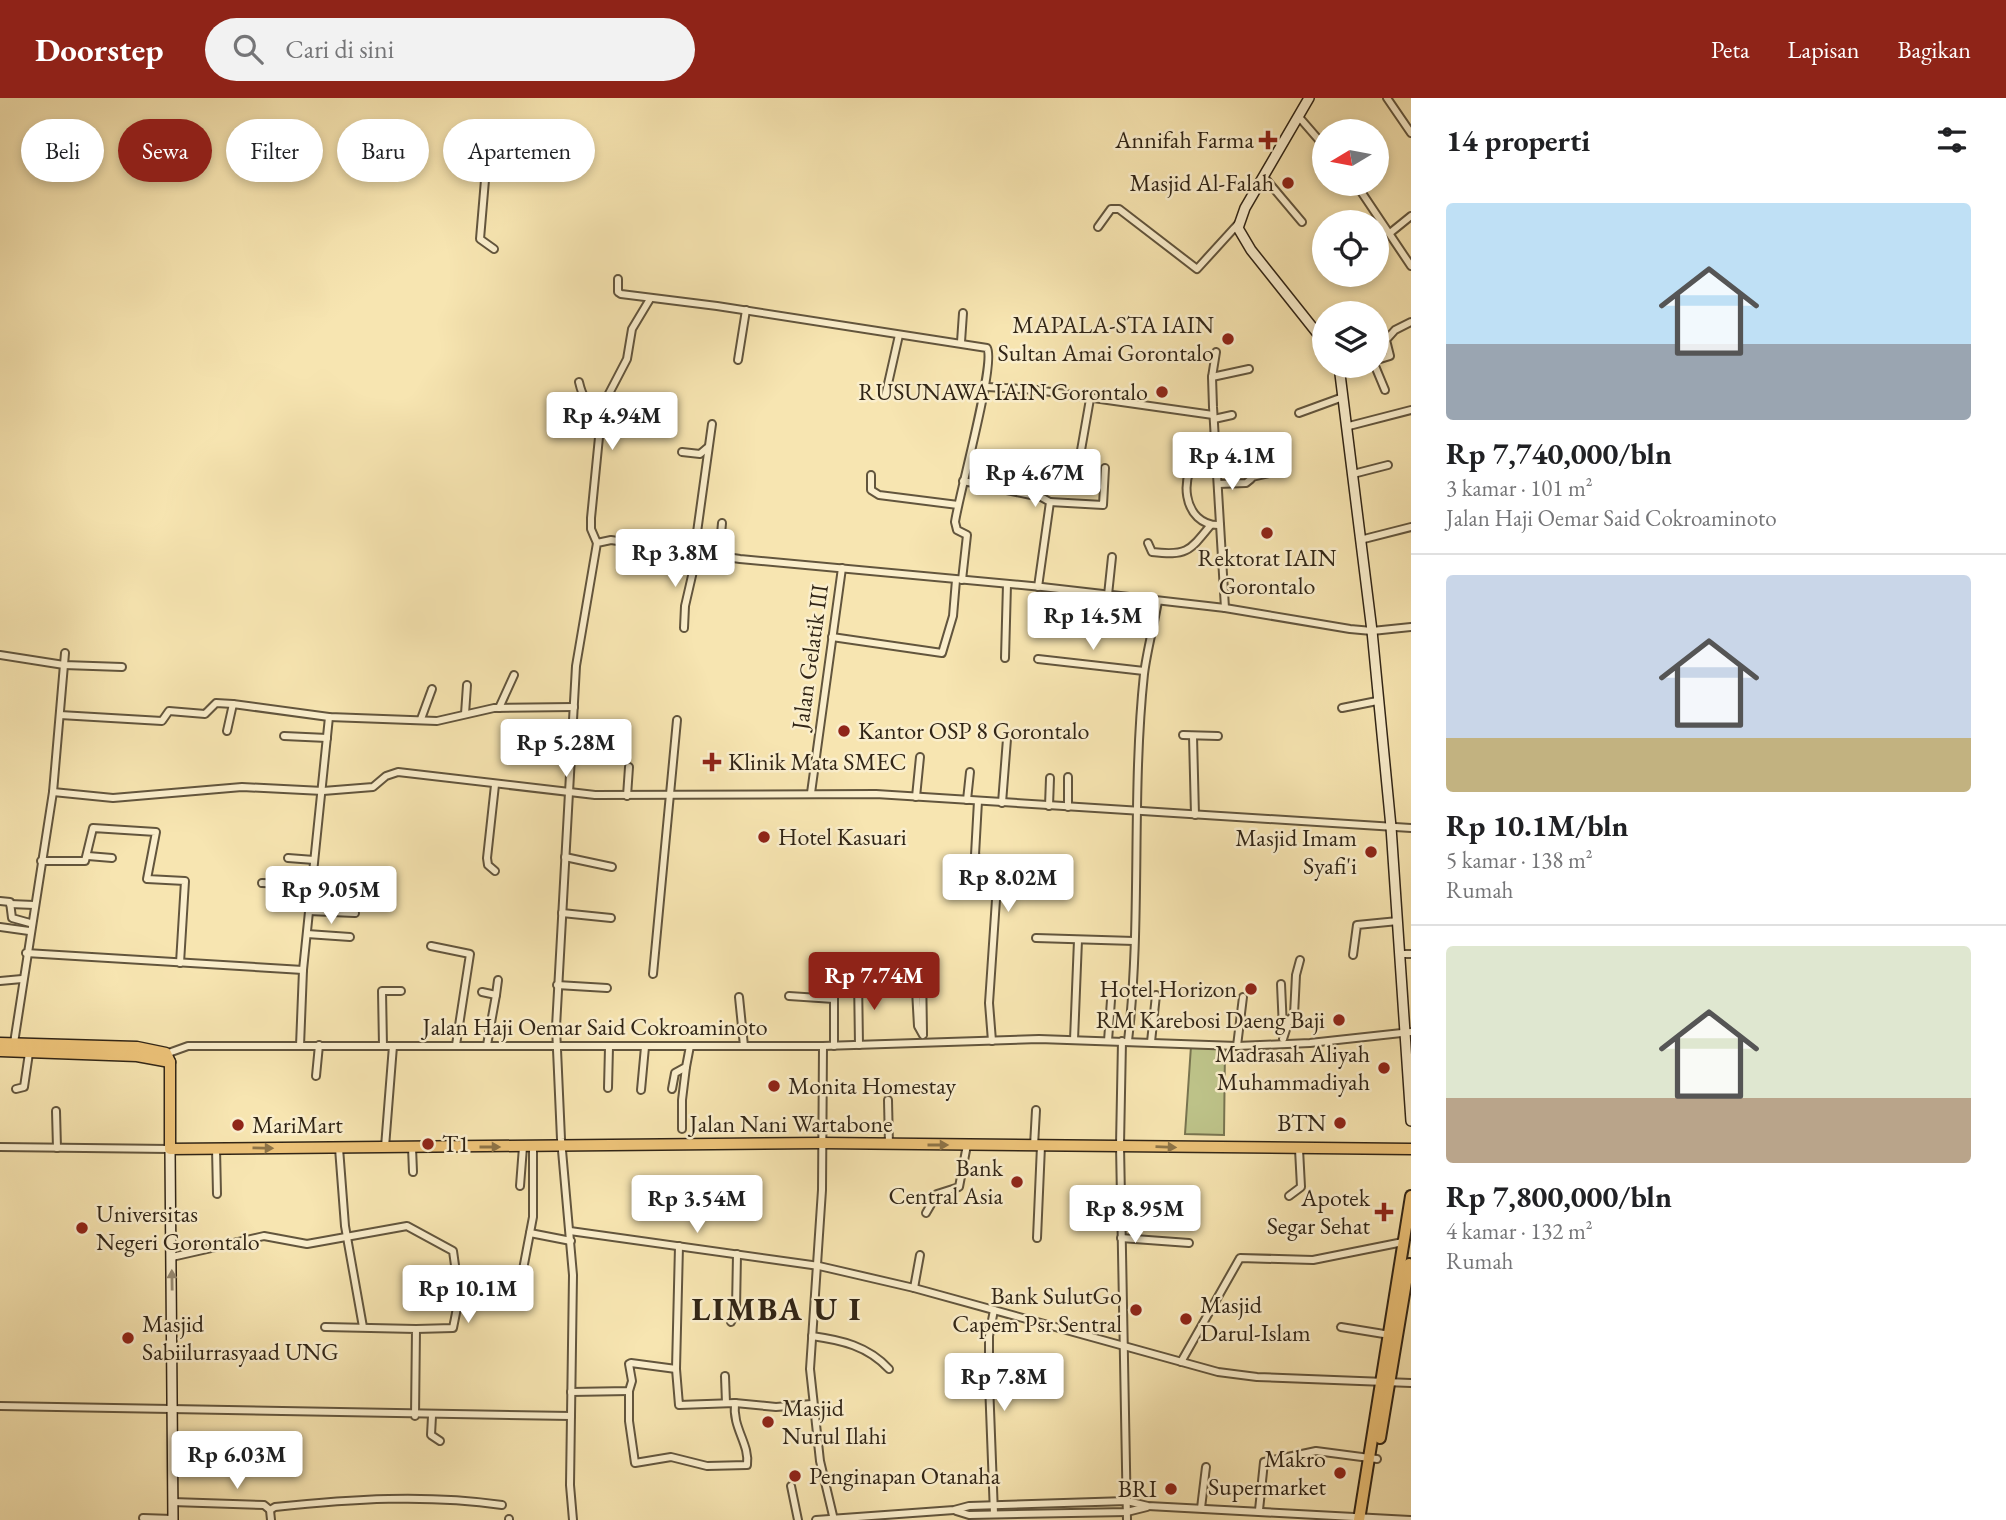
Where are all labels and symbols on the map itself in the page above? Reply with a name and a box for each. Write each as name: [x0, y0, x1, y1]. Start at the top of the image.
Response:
north arrow: [1312, 119, 1390, 196]
place label: Annifah Farma: [1114, 124, 1254, 155]
marker: Annifah Farma: [1260, 132, 1276, 148]
place label: Masjid Al-Falah: [1129, 167, 1274, 198]
marker: Masjid Al-Falah: [1280, 175, 1296, 191]
place label: MAPALA-STA IAIN Sultan Amai Gorontalo: [998, 309, 1214, 368]
marker: MAPALA-STA IAIN Sultan Amai Gorontalo: [1220, 331, 1236, 347]
place label: RUSUNAWA IAIN Gorontalo: [858, 376, 1148, 407]
marker: RUSUNAWA IAIN Gorontalo: [1154, 384, 1170, 400]
pin: Rp 4.94M: [540, 392, 684, 452]
pin: Rp 4.1M: [1167, 432, 1297, 492]
pin: Rp 4.67M: [963, 450, 1107, 509]
marker: Rektorat IAIN Gorontalo: [1259, 525, 1275, 541]
pin: Rp 3.8M: [610, 530, 740, 589]
place label: Rektorat IAIN Gorontalo: [1197, 542, 1337, 601]
street label: Jalan Gelatik III: [784, 582, 835, 734]
pin: Rp 14.5M: [1021, 592, 1165, 652]
place label: Kantor OSP 8 Gorontalo: [858, 715, 1089, 746]
pin: Rp 5.28M: [494, 720, 638, 779]
marker: Kantor OSP 8 Gorontalo: [836, 723, 852, 739]
place label: Klinik Mata SMEC: [728, 746, 907, 777]
marker: Klinik Mata SMEC: [702, 752, 722, 772]
place label: Hotel Kasuari: [778, 821, 907, 852]
place label: Masjid Imam Syafi'i: [1235, 822, 1357, 881]
marker: Hotel Kasuari: [756, 829, 772, 845]
marker: Masjid Imam Syafi'i: [1363, 844, 1379, 860]
pin: Rp 8.02M: [936, 854, 1080, 914]
pin: Rp 9.05M: [259, 866, 403, 926]
pin: Rp 7.74M: [802, 953, 946, 1012]
place label: Hotel Horizon: [1099, 973, 1237, 1004]
marker: Hotel Horizon: [1243, 981, 1259, 997]
place label: RM Karebosi Daeng Baji: [1096, 1004, 1325, 1035]
street label: Jalan Haji Oemar Said Cokroaminoto: [420, 1011, 768, 1042]
marker: RM Karebosi Daeng Baji: [1331, 1012, 1347, 1028]
place label: Madrasah Aliyah Muhammadiyah: [1215, 1038, 1370, 1097]
marker: Madrasah Aliyah Muhammadiyah: [1376, 1060, 1392, 1076]
place label: Monita Homestay: [788, 1070, 956, 1101]
marker: Monita Homestay: [766, 1078, 782, 1094]
place label: BTN: [1277, 1107, 1326, 1138]
street label: Jalan Nani Wartabone: [687, 1108, 893, 1139]
place label: MariMart: [252, 1109, 343, 1140]
marker: BTN: [1332, 1115, 1348, 1131]
marker: MariMart: [230, 1117, 246, 1133]
place label: T1: [442, 1128, 470, 1159]
marker: T1: [420, 1136, 436, 1152]
one-way arrow: [927, 1139, 949, 1151]
one-way arrow: [480, 1141, 502, 1153]
one-way arrow: [1155, 1141, 1177, 1152]
one-way arrow: [252, 1142, 274, 1154]
place label: Bank Central Asia: [888, 1152, 1004, 1211]
marker: Bank Central Asia: [1009, 1174, 1025, 1190]
pin: Rp 3.54M: [625, 1176, 769, 1235]
place label: Apotek Segar Sehat: [1267, 1182, 1371, 1241]
pin: Rp 8.95M: [1063, 1186, 1207, 1245]
place label: Universitas Negeri Gorontalo: [96, 1198, 260, 1257]
marker: Apotek Segar Sehat: [1376, 1204, 1392, 1220]
marker: Universitas Negeri Gorontalo: [74, 1220, 90, 1236]
pin: Rp 10.1M: [396, 1266, 540, 1325]
one-way arrow: [167, 1269, 178, 1291]
place label: Bank SulutGo Capem Psr Sentral: [952, 1280, 1122, 1339]
district label: LIMBA U I: [692, 1288, 862, 1330]
place label: Masjid Darul-Islam: [1200, 1289, 1311, 1348]
marker: Bank SulutGo Capem Psr Sentral: [1128, 1302, 1144, 1318]
place label: Masjid Sabiilurrasyaad UNG: [142, 1308, 339, 1367]
marker: Masjid Darul-Islam: [1178, 1311, 1194, 1327]
marker: Masjid Sabiilurrasyaad UNG: [120, 1330, 136, 1346]
pin: Rp 7.8M: [939, 1354, 1069, 1413]
place label: Masjid Nurul Ilahi: [782, 1392, 887, 1451]
marker: Masjid Nurul Ilahi: [760, 1414, 776, 1430]
pin: Rp 6.03M: [165, 1432, 309, 1491]
place label: Makro Supermarket: [1208, 1443, 1326, 1502]
place label: Penginapan Otanaha: [809, 1460, 1001, 1491]
marker: Makro Supermarket: [1332, 1465, 1348, 1481]
marker: Penginapan Otanaha: [787, 1468, 803, 1484]
place label: BRI: [1118, 1473, 1157, 1504]
marker: BRI: [1163, 1481, 1179, 1497]

